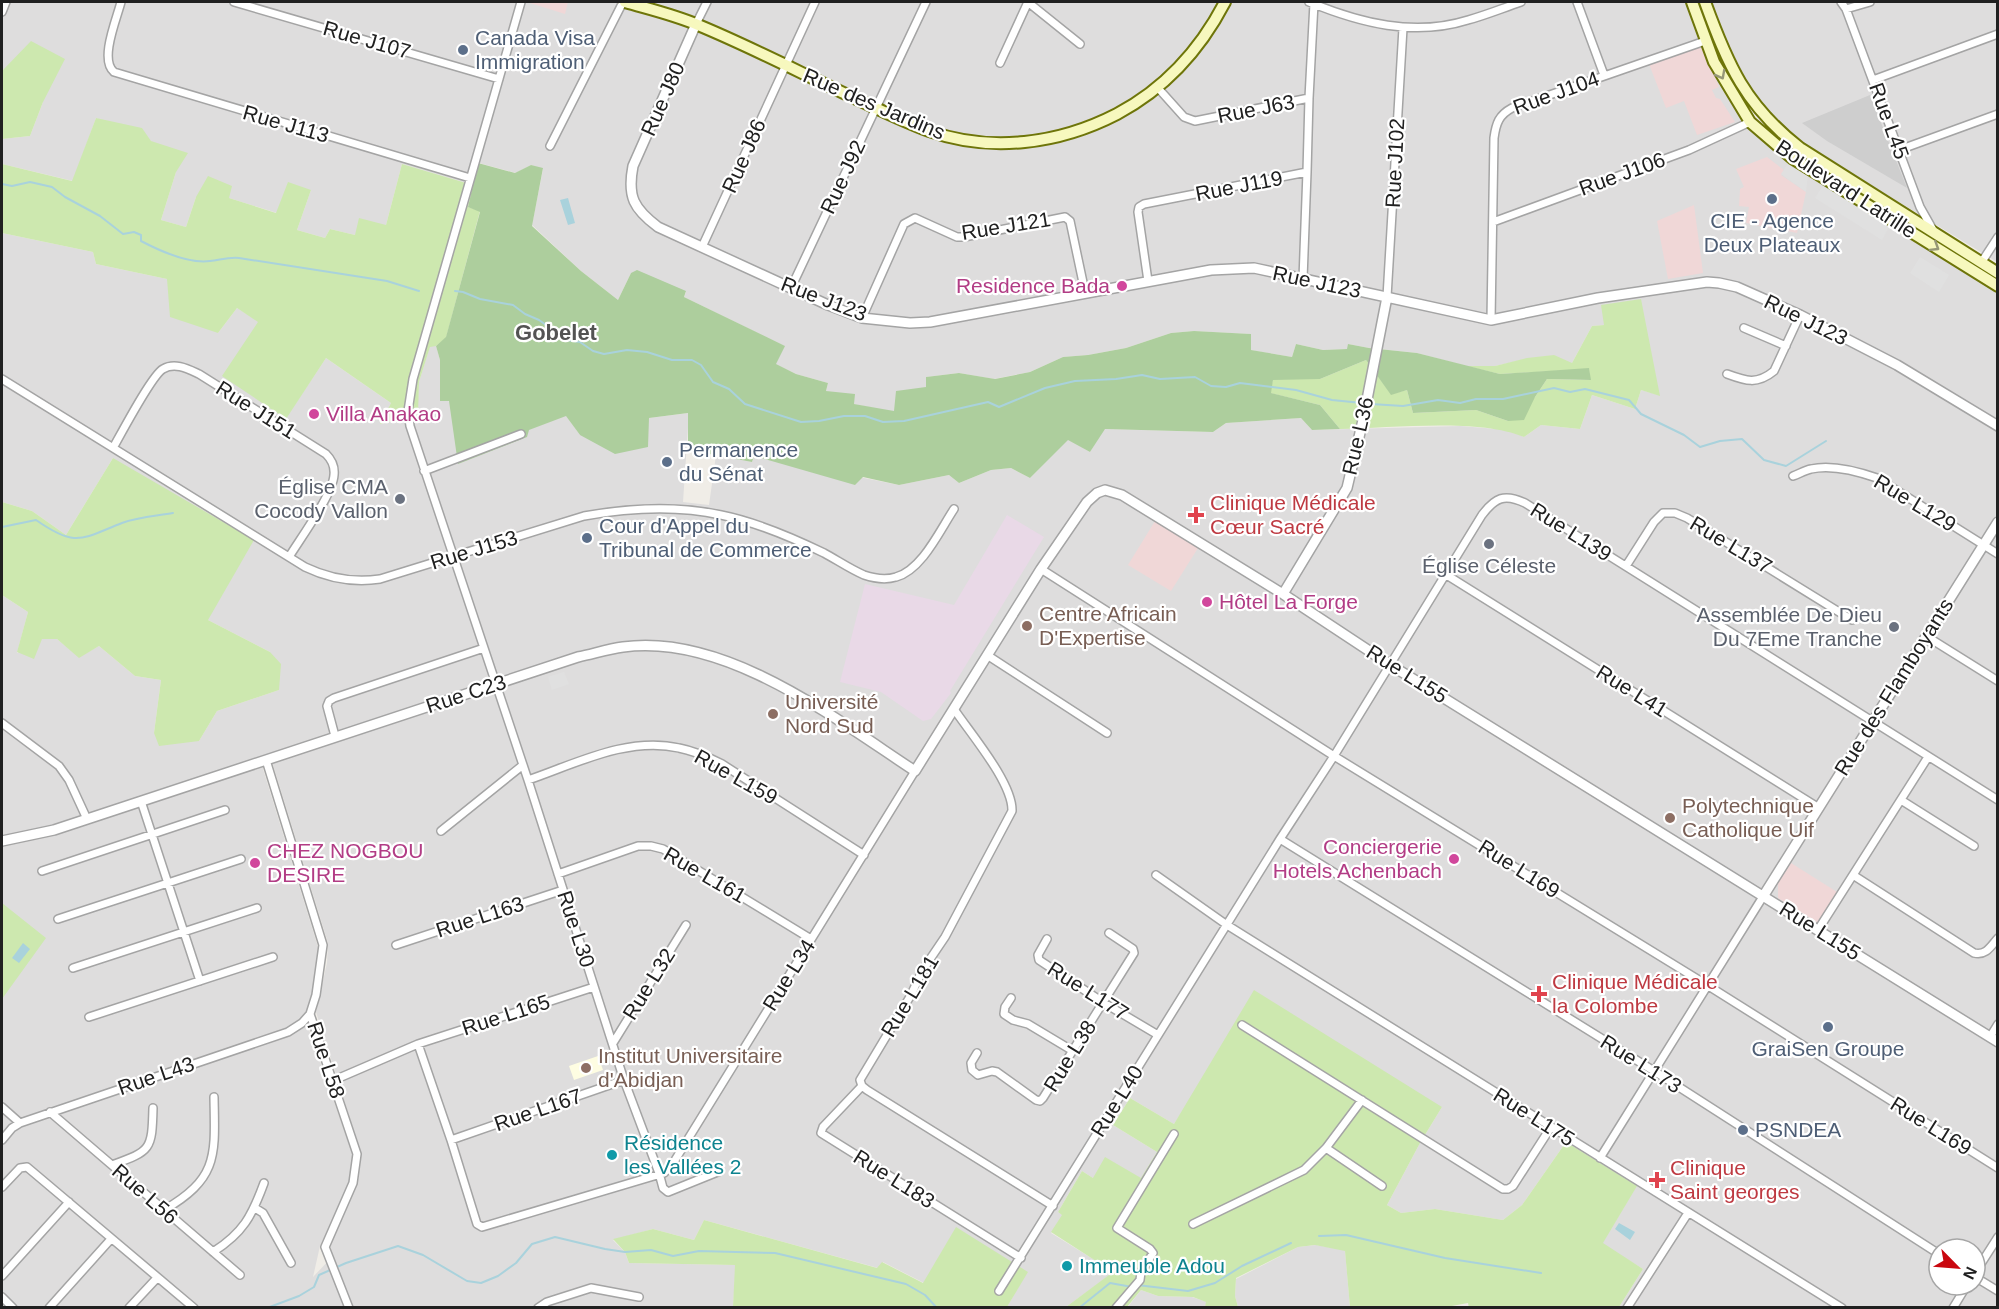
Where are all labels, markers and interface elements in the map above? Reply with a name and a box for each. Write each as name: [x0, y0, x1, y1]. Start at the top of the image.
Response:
street label: Rue J107: [321, 16, 414, 63]
place label: Canada Visa Immigration: [475, 26, 595, 73]
marker: Canada Visa Immigration: [456, 43, 470, 57]
street label: Rue J80: [636, 58, 689, 139]
street label: Rue des Jardins: [800, 63, 949, 144]
street label: Rue J104: [1510, 66, 1602, 119]
one-way arrow: [1714, 69, 1725, 79]
street label: Rue L45: [1865, 80, 1914, 162]
street label: Rue J63: [1215, 90, 1296, 127]
street label: Rue J113: [241, 100, 332, 147]
street label: Rue J86: [717, 115, 770, 196]
street label: Rue J102: [1381, 117, 1408, 208]
street label: Boulevard Latrille: [1772, 135, 1921, 242]
street label: Rue J92: [816, 136, 869, 217]
street label: Rue J106: [1576, 147, 1668, 200]
street label: Rue J119: [1193, 166, 1284, 205]
marker: CIE - Agence Deux Plateaux: [1765, 192, 1779, 206]
street label: Rue J121: [960, 207, 1052, 244]
place label: CIE - Agence Deux Plateaux: [1704, 209, 1841, 256]
one-way arrow: [1929, 240, 1939, 252]
street label: Rue J123: [1271, 261, 1363, 302]
street label: Rue J123: [778, 272, 870, 325]
place label: Residence Bada: [956, 274, 1110, 297]
marker: Residence Bada: [1115, 279, 1129, 293]
street label: Rue J123: [1761, 290, 1852, 350]
district label: Gobelet: [515, 320, 598, 345]
street label: Rue J151: [212, 376, 300, 443]
street label: Rue L36: [1337, 395, 1378, 477]
place label: Villa Anakao: [326, 402, 441, 425]
marker: Villa Anakao: [307, 407, 321, 421]
place label: Permanence du Sénat: [679, 438, 798, 485]
marker: Permanence du Sénat: [660, 455, 674, 469]
street label: Rue L129: [1870, 469, 1960, 536]
place label: Église CMA Cocody Vallon: [254, 475, 388, 522]
place label: Clinique Médicale Cœur Sacré: [1210, 491, 1376, 538]
marker: Église CMA Cocody Vallon: [393, 492, 407, 506]
street label: Rue L139: [1527, 498, 1616, 565]
marker: Clinique Médicale Cœur Sacré: [1187, 506, 1205, 524]
street label: Rue L137: [1686, 511, 1776, 578]
place label: Cour d'Appel du Tribunal de Commerce: [599, 514, 812, 561]
street label: Rue J153: [428, 525, 520, 574]
marker: Cour d'Appel du Tribunal de Commerce: [580, 531, 594, 545]
marker: Église Céleste: [1482, 537, 1496, 551]
place label: Église Céleste: [1422, 554, 1556, 577]
place label: Hôtel La Forge: [1219, 590, 1358, 613]
street label: Rue des Flamboyants: [1830, 594, 1957, 779]
marker: Hôtel La Forge: [1200, 595, 1214, 609]
place label: Centre Africain D'Expertise: [1039, 602, 1177, 649]
place label: Assemblée De Dieu Du 7Eme Tranche: [1696, 603, 1882, 650]
marker: Centre Africain D'Expertise: [1020, 619, 1034, 633]
marker: Assemblée De Dieu Du 7Eme Tranche: [1887, 620, 1901, 634]
street label: Rue L155: [1363, 640, 1452, 707]
street label: Rue L41: [1593, 660, 1672, 721]
street label: Rue C23: [423, 670, 509, 717]
place label: Université Nord Sud: [785, 690, 878, 737]
marker: Université Nord Sud: [766, 707, 780, 721]
street label: Rue L159: [691, 744, 782, 809]
place label: Polytechnique Catholique Uif: [1682, 794, 1814, 841]
marker: Polytechnique Catholique Uif: [1663, 811, 1677, 825]
place label: Conciergerie Hotels Achenbach: [1273, 835, 1442, 882]
street label: Rue L169: [1475, 835, 1564, 902]
place label: CHEZ NOGBOU DESIRE: [267, 839, 423, 886]
street label: Rue L161: [660, 842, 750, 907]
marker: Conciergerie Hotels Achenbach: [1447, 852, 1461, 866]
marker: CHEZ NOGBOU DESIRE: [248, 856, 262, 870]
street label: Rue L30: [553, 888, 600, 970]
street label: Rue L163: [433, 892, 527, 942]
street label: Rue L155: [1776, 897, 1865, 964]
street label: Rue L34: [758, 935, 820, 1014]
street label: Rue L32: [618, 944, 679, 1023]
street label: Rue L181: [876, 951, 943, 1041]
street label: Rue L177: [1044, 957, 1133, 1024]
place label: Clinique Médicale la Colombe: [1552, 970, 1718, 1017]
marker: Clinique Médicale la Colombe: [1530, 985, 1548, 1003]
street label: Rue L165: [459, 990, 553, 1040]
street label: Rue L38: [1039, 1016, 1100, 1095]
street label: Rue L58: [303, 1019, 350, 1101]
marker: GraiSen Groupe: [1821, 1020, 1835, 1034]
street label: Rue L173: [1597, 1030, 1686, 1097]
place label: GraiSen Groupe: [1752, 1037, 1904, 1060]
place label: Institut Universitaire d'Abidjan: [598, 1044, 782, 1091]
street label: Rue L43: [115, 1052, 197, 1099]
marker: Institut Universitaire d'Abidjan: [579, 1061, 593, 1075]
street label: Rue L40: [1086, 1061, 1147, 1140]
street label: Rue L175: [1490, 1083, 1579, 1150]
street label: Rue L167: [491, 1084, 585, 1135]
street label: Rue L169: [1887, 1092, 1976, 1159]
place label: PSNDEA: [1755, 1118, 1841, 1141]
marker: PSNDEA: [1736, 1123, 1750, 1137]
place label: Résidence les Vallées 2: [624, 1131, 742, 1178]
street label: Rue L183: [850, 1145, 939, 1212]
marker: Résidence les Vallées 2: [605, 1148, 619, 1162]
place label: Clinique Saint georges: [1670, 1156, 1800, 1203]
street label: Rue L56: [108, 1159, 183, 1228]
marker: Clinique Saint georges: [1648, 1171, 1666, 1189]
north arrow: [1927, 1237, 1987, 1297]
place label: Immeuble Adou: [1079, 1254, 1225, 1277]
marker: Immeuble Adou: [1060, 1259, 1074, 1273]
text: N: [1960, 1264, 1980, 1282]

